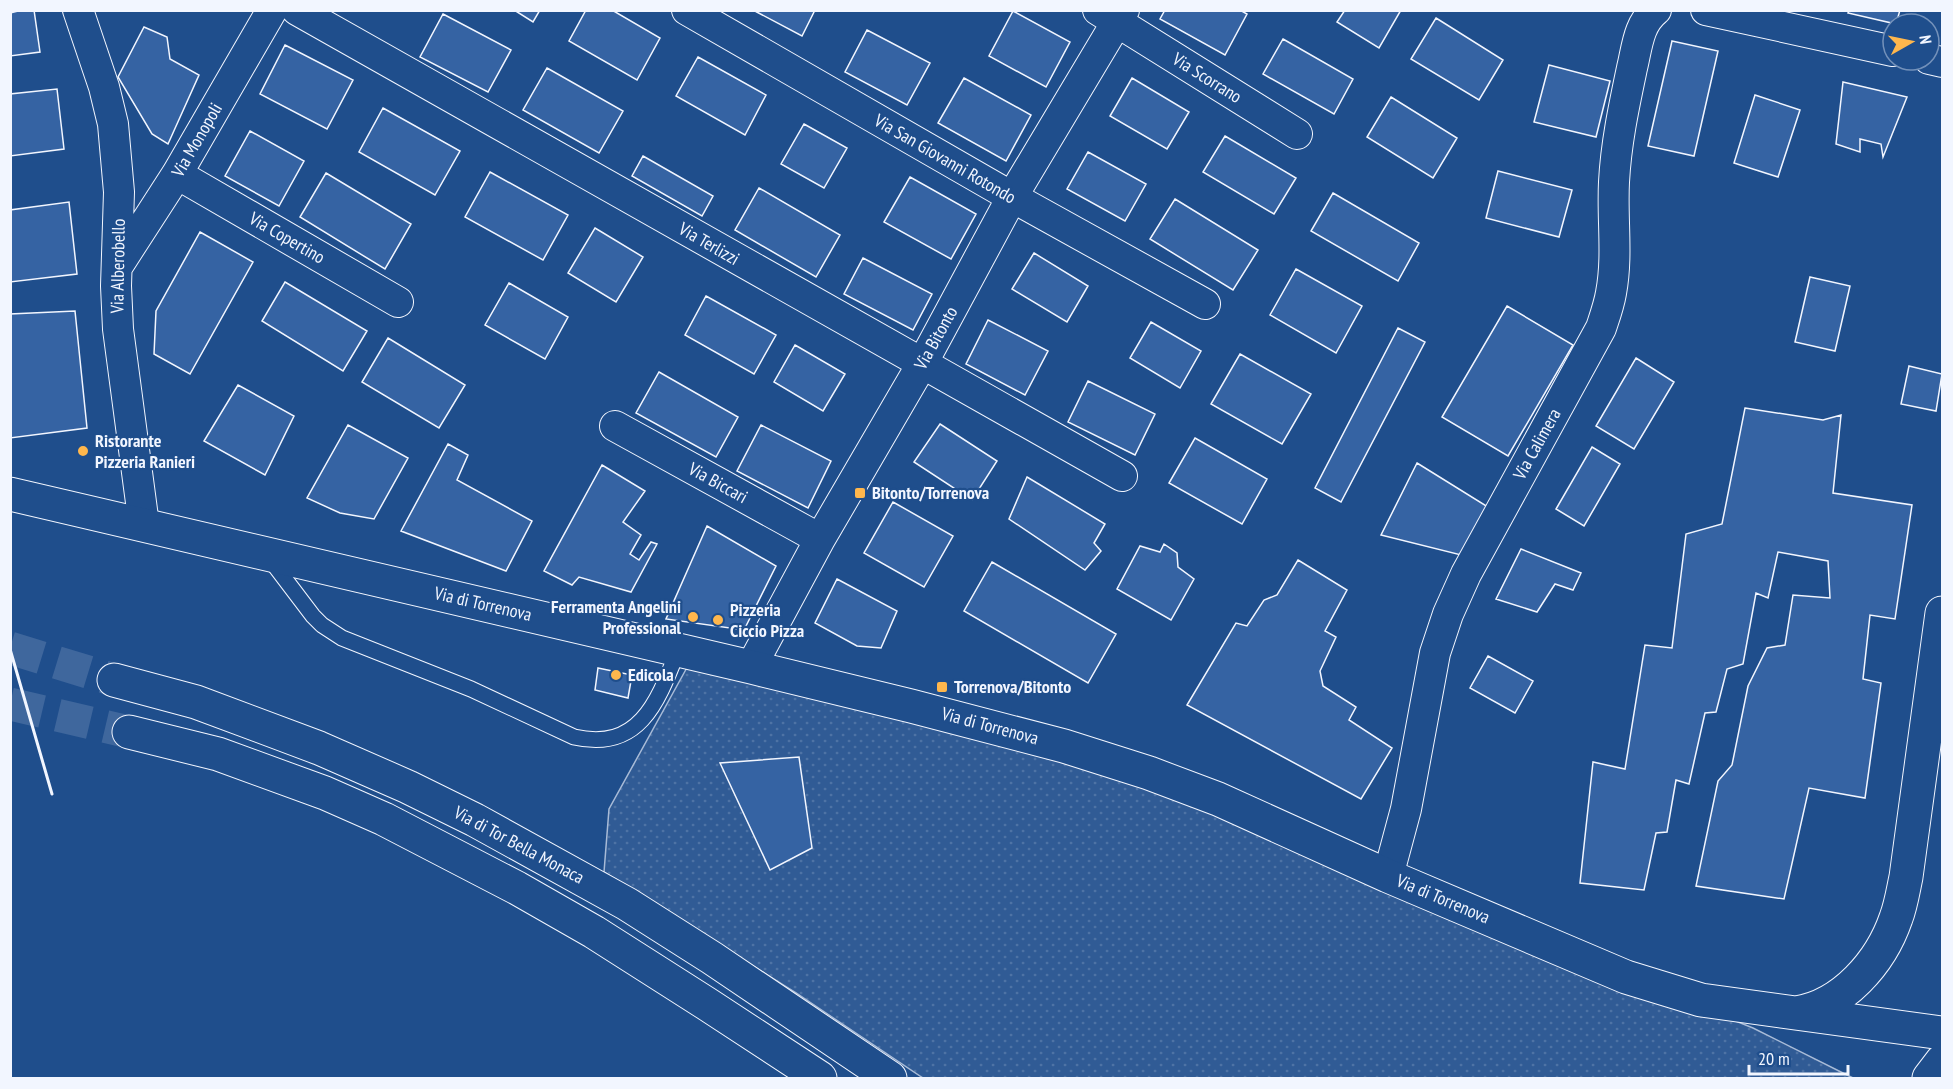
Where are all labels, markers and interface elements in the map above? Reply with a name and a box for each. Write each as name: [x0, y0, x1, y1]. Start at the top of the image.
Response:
north arrow: [1881, 12, 1941, 72]
text: N: [1915, 34, 1936, 45]
street label: Via Scorrano: [1167, 47, 1246, 108]
street label: Via Monopoli: [166, 99, 227, 182]
street label: Via San Giovanni Rotondo: [869, 108, 1020, 209]
street label: Via Copertino: [244, 206, 330, 269]
street label: Via Terlizzi: [674, 217, 744, 270]
street label: Via Alberobello: [105, 218, 130, 315]
street label: Via Bitonto: [908, 302, 962, 374]
street label: Via Calimera: [1507, 404, 1565, 484]
place label: Ristorante Pizzeria Ranieri: [95, 429, 195, 473]
marker: Ristorante Pizzeria Ranieri: [76, 444, 90, 458]
street label: Via Biccari: [684, 456, 752, 508]
place label: Bitonto/Torrenova: [872, 481, 989, 504]
marker: Bitonto/Torrenova: [853, 486, 867, 500]
street label: Via di Torrenova: [431, 581, 534, 626]
place label: Ferramenta Angelini Professional: [551, 595, 682, 639]
place label: Pizzeria Ciccio Pizza: [730, 598, 804, 642]
marker: Ferramenta Angelini Professional: [686, 610, 700, 624]
marker: Pizzeria Ciccio Pizza: [711, 613, 725, 627]
place label: Edicola: [628, 663, 674, 686]
marker: Edicola: [609, 668, 623, 682]
place label: Torrenova/Bitonto: [954, 675, 1071, 698]
marker: Torrenova/Bitonto: [935, 680, 949, 694]
street label: Via di Torrenova: [938, 701, 1041, 749]
street label: Via di Tor Bella Monaca: [449, 800, 588, 889]
street label: Via di Torrenova: [1392, 868, 1493, 929]
scale bar: [1749, 1038, 1848, 1076]
text: 20 m: [1758, 1047, 1790, 1070]

